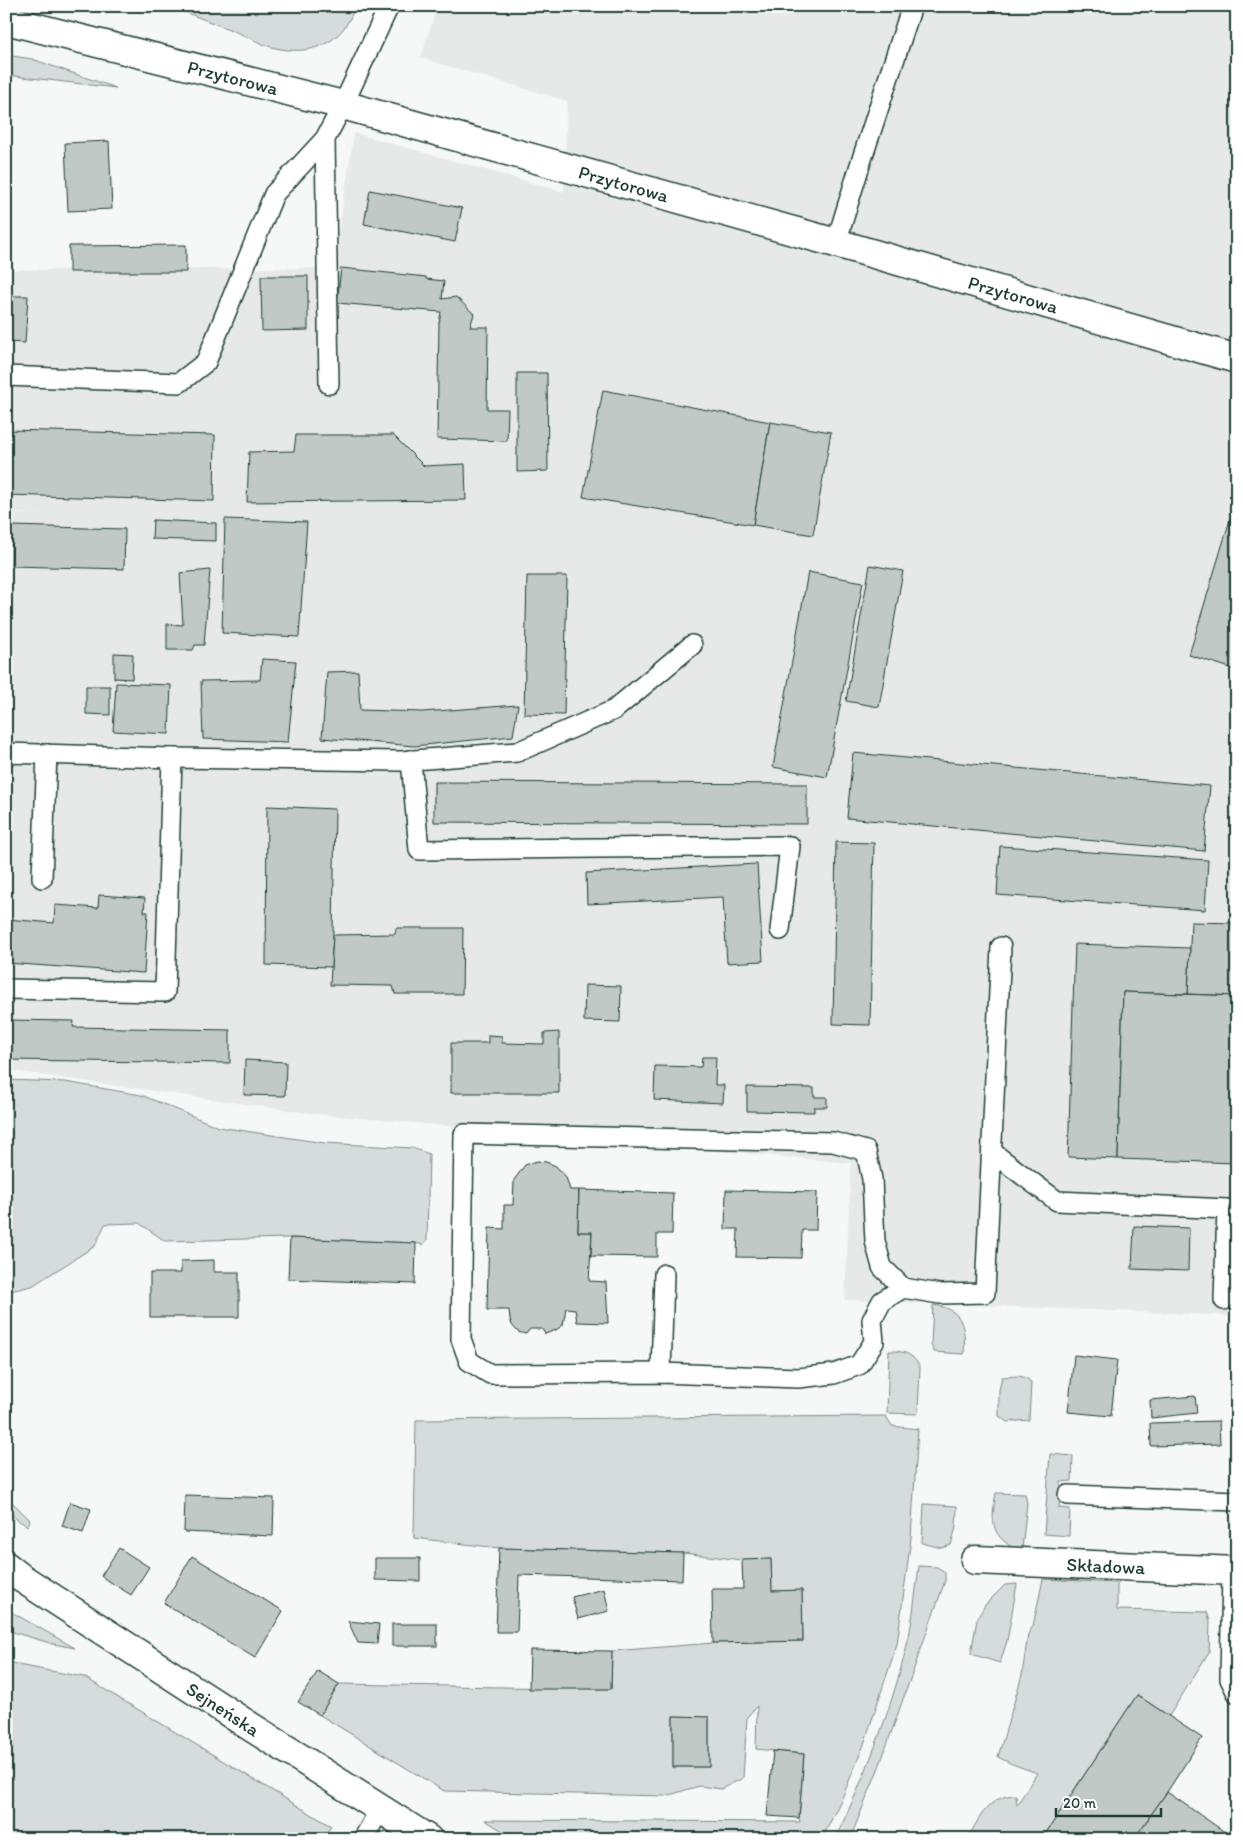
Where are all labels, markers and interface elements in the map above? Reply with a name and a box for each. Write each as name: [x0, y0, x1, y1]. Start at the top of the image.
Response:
street label: Przytorowa: [185, 55, 281, 100]
street label: Przytorowa: [576, 160, 671, 208]
street label: Przytorowa: [965, 271, 1061, 319]
street label: Składowa: [1066, 1553, 1146, 1579]
street label: Sejneńska: [182, 1677, 264, 1741]
scale bar: [1056, 1785, 1160, 1817]
text: 20 m: [1063, 1794, 1097, 1812]

